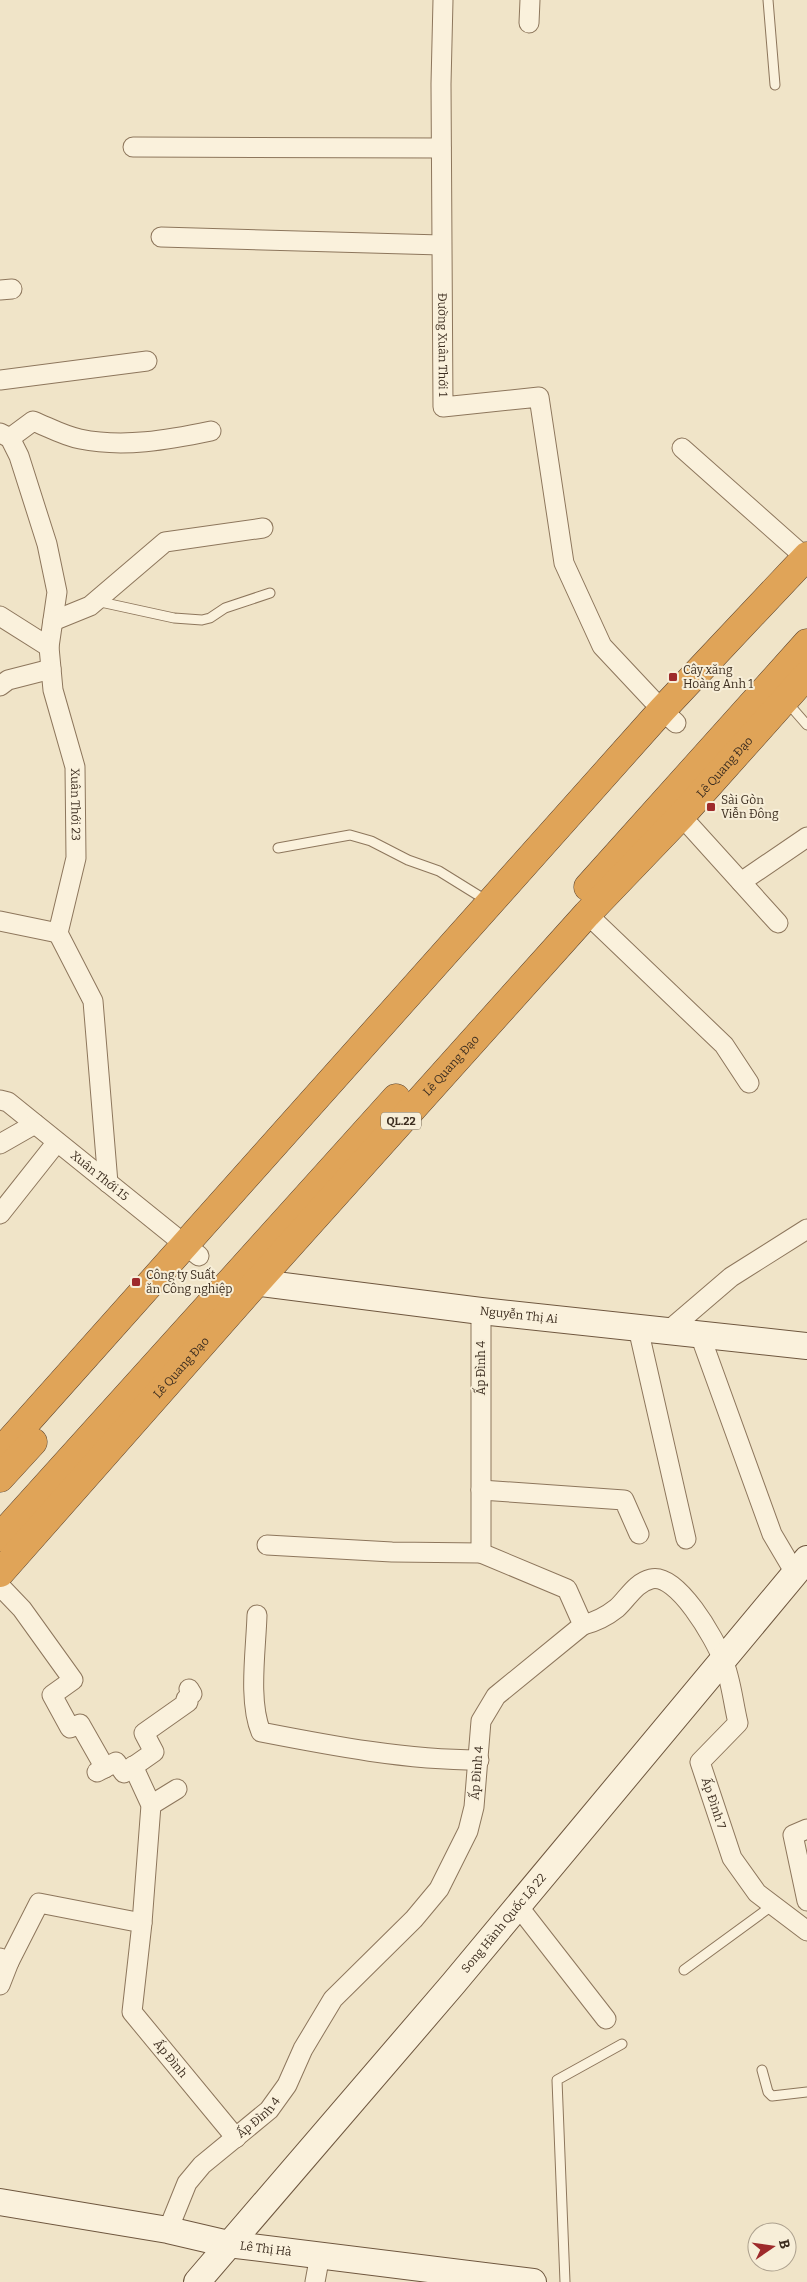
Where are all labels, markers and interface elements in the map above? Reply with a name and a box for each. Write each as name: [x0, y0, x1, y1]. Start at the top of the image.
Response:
street label: Đường Xuân Thới 1: [435, 293, 450, 397]
place label: Cây xăng Hoàng Anh 1: [683, 663, 753, 691]
marker: Cây xăng Hoàng Anh 1: [667, 671, 679, 683]
street label: Lê Quang Đạo: [694, 734, 756, 800]
street label: Xuân Thới 23: [68, 768, 83, 841]
place label: Sài Gòn Viễn Đông: [721, 793, 779, 821]
marker: Sài Gòn Viễn Đông: [705, 801, 717, 813]
street label: Lê Quang Đạo: [420, 1032, 482, 1099]
road number: QL.22: [381, 1112, 421, 1130]
street label: Xuân Thới 15: [68, 1148, 132, 1204]
place label: Công ty Suất ăn Công nghiệp: [146, 1267, 233, 1296]
marker: Công ty Suất ăn Công nghiệp: [130, 1276, 142, 1288]
street label: Nguyễn Thị Ai: [479, 1304, 559, 1326]
street label: Lê Quang Đạo: [151, 1334, 212, 1401]
street label: Ấp Đình 4: [472, 1341, 488, 1395]
street label: Ấp Đình 4: [466, 1745, 486, 1801]
street label: Ấp Đình 7: [699, 1775, 729, 1831]
street label: Song Hành Quốc Lộ 22: [458, 1871, 549, 1976]
street label: Ấp Đình: [151, 2036, 191, 2081]
street label: Ấp Đình 4: [232, 2094, 283, 2141]
north arrow: [747, 2222, 797, 2272]
text: B: [775, 2238, 793, 2251]
street label: Lê Thị Hà: [239, 2239, 293, 2259]

